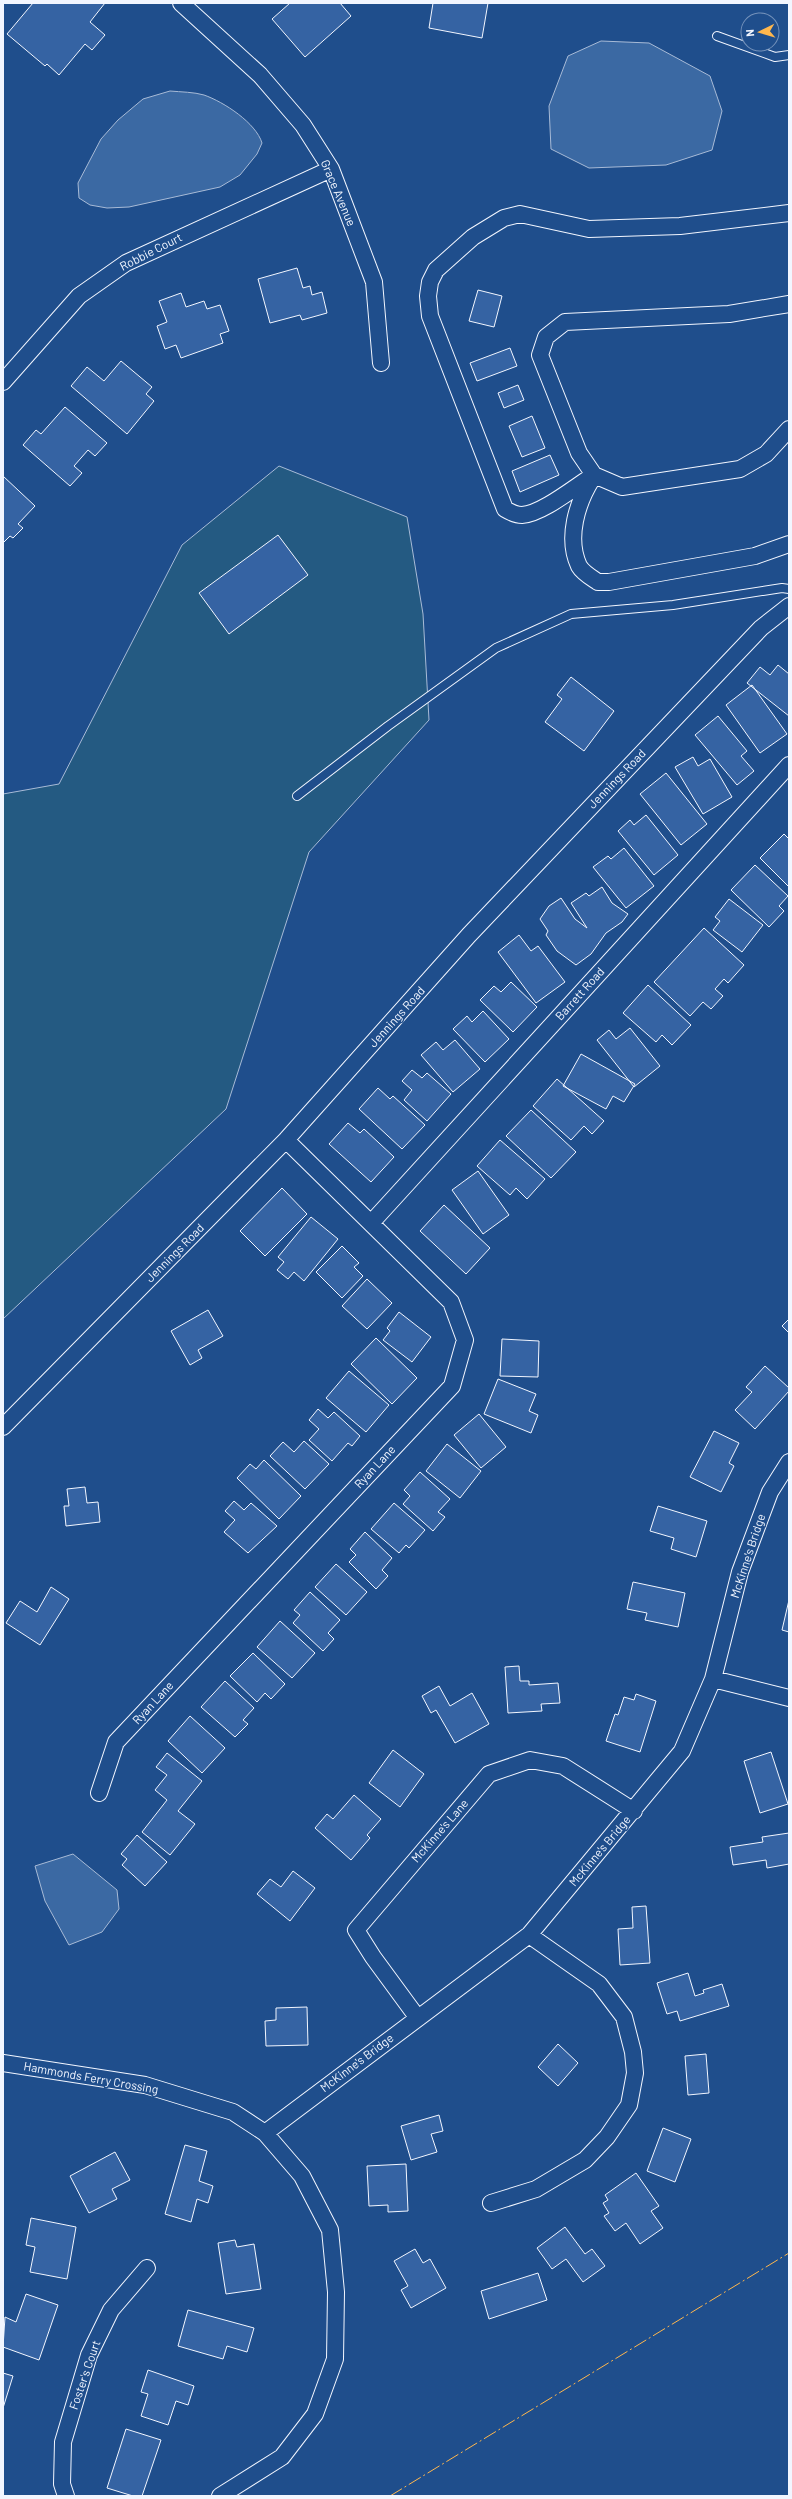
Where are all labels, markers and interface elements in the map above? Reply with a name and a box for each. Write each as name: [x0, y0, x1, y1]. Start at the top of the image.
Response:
north arrow: [740, 12, 780, 52]
text: N: [743, 29, 756, 37]
street label: Grace Avenue: [319, 157, 359, 228]
street label: Robbie Court: [117, 229, 184, 273]
street label: Jennings Road: [585, 746, 648, 811]
street label: Barrett Road: [552, 964, 607, 1023]
street label: Jennings Road: [365, 983, 427, 1050]
street label: Jennings Road: [142, 1220, 206, 1284]
street label: Ryan Lane: [351, 1442, 398, 1491]
street label: McKinne's Bridge: [727, 1512, 767, 1600]
street label: Ryan Lane: [129, 1678, 176, 1727]
street label: McKinne's Lane: [408, 1796, 471, 1865]
street label: McKinne's Bridge: [566, 1812, 633, 1889]
street label: McKinne's Bridge: [317, 2030, 396, 2094]
street label: Hammonds Ferry Crossing: [23, 2058, 160, 2096]
street label: Foster's Court: [66, 2338, 102, 2411]

